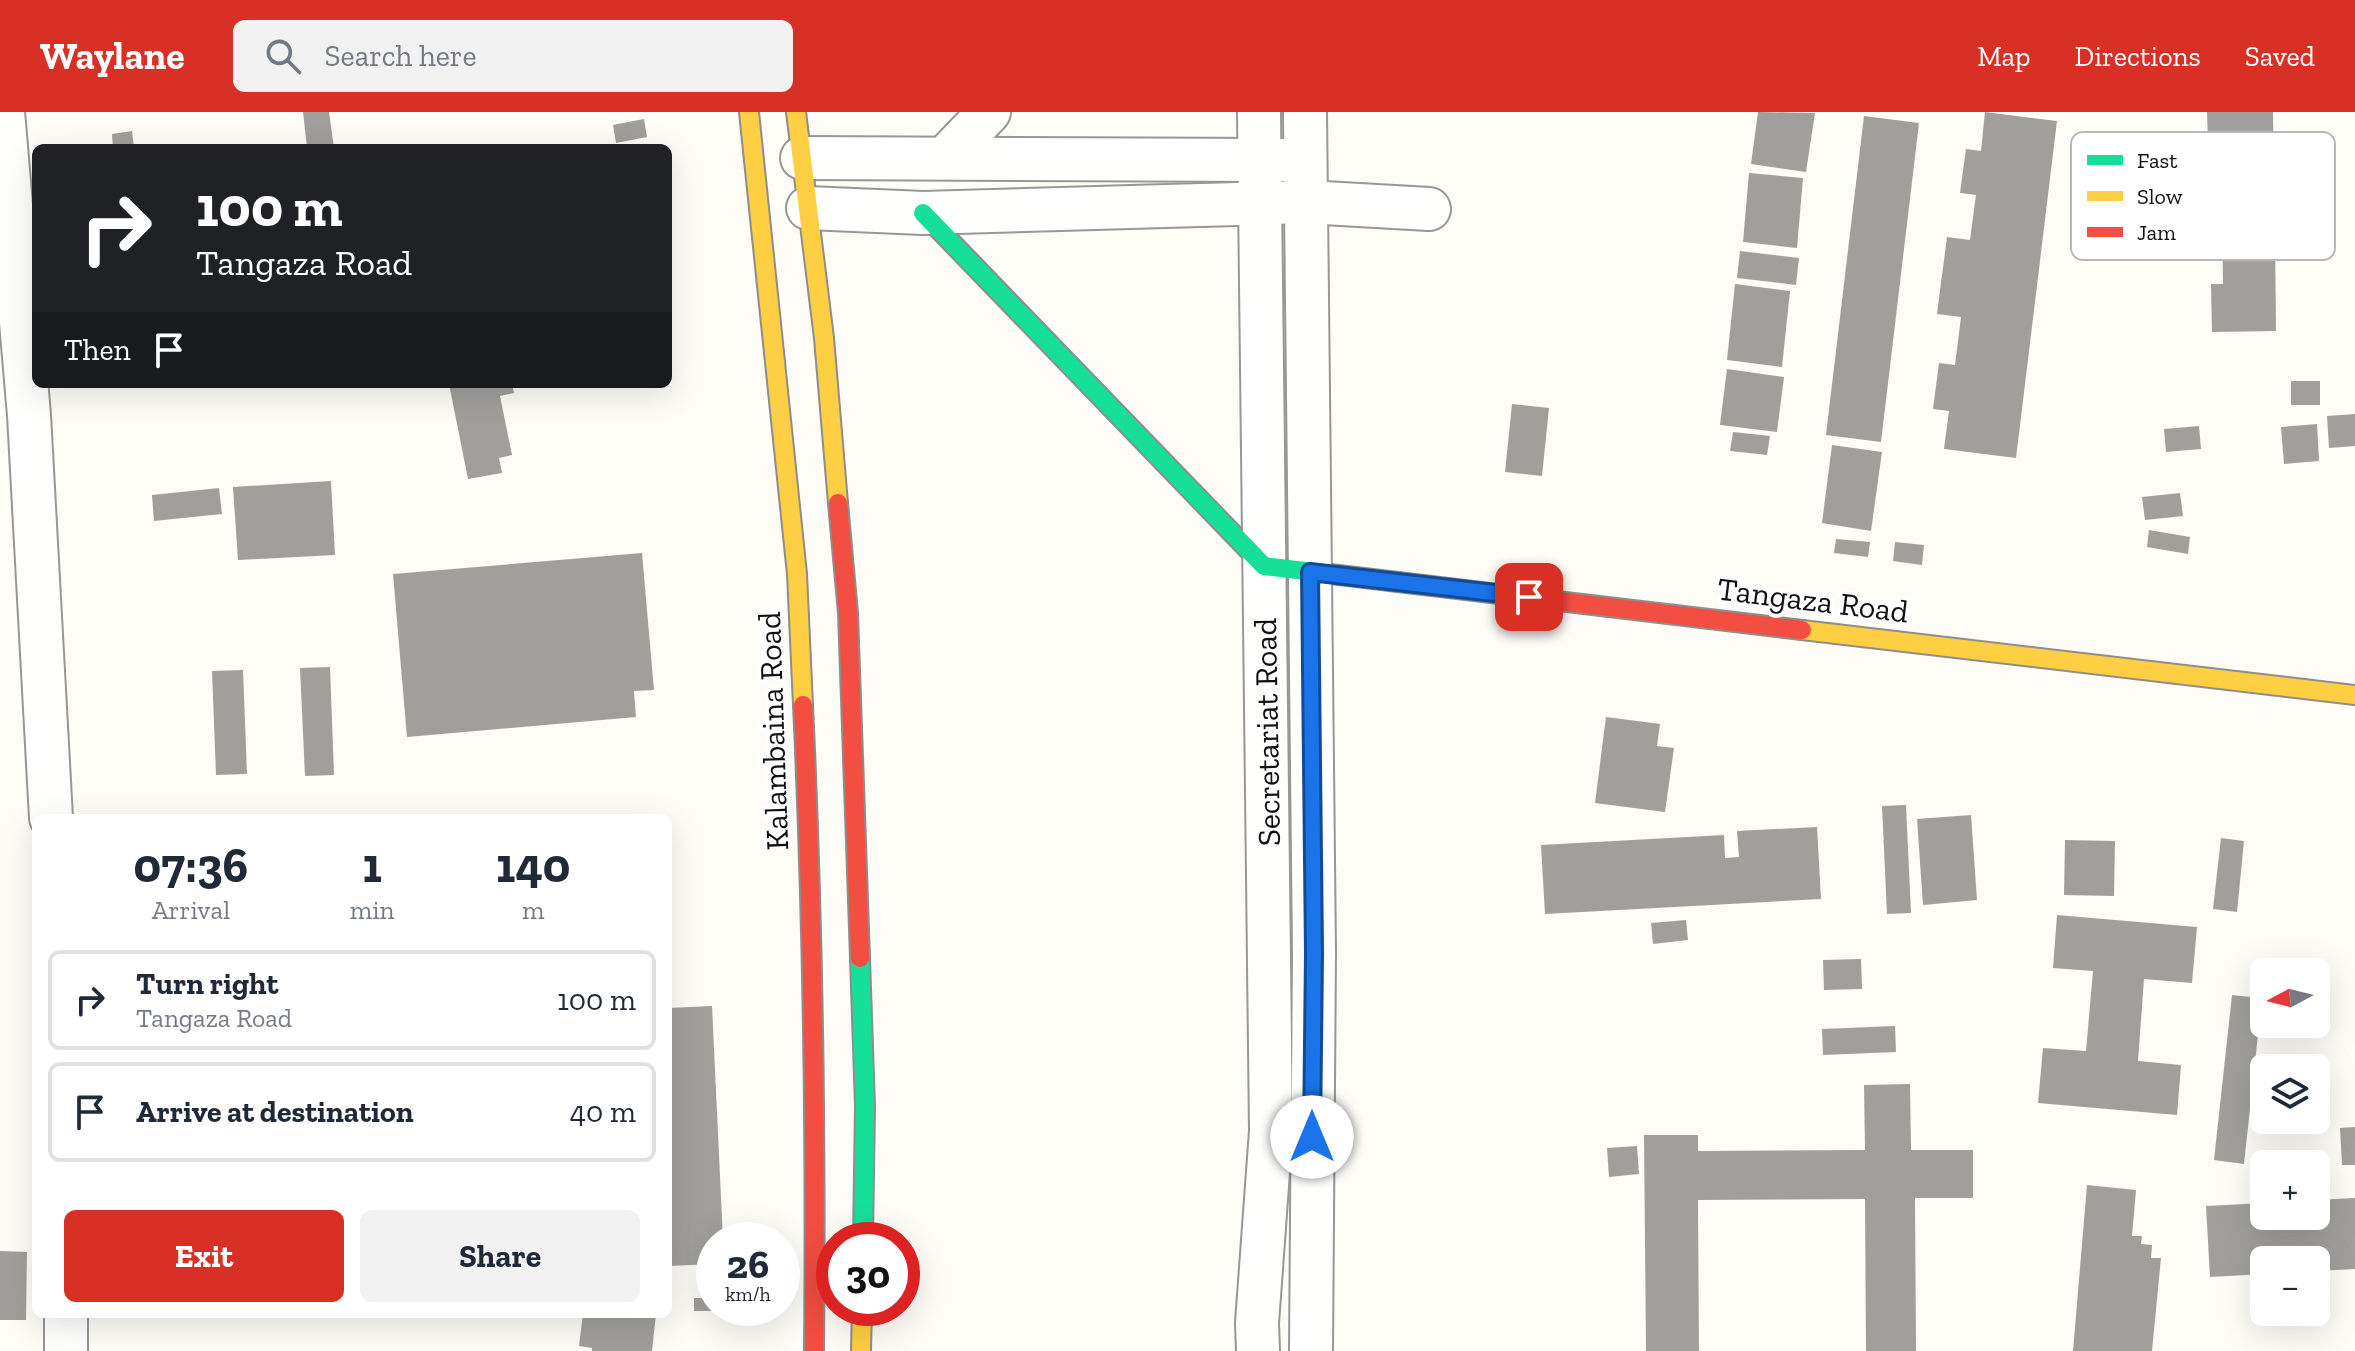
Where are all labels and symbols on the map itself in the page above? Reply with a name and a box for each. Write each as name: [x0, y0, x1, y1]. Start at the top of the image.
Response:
legend: [2071, 132, 2335, 260]
text: Fast: [2137, 147, 2178, 174]
text: Slow: [2137, 183, 2183, 210]
text: Jam: [2137, 219, 2176, 246]
pin: [1495, 563, 1563, 631]
street label: Tangaza Road: [1715, 569, 1911, 631]
street label: Kalambaina Road: [750, 611, 796, 851]
street label: Secretariat Road: [1246, 617, 1288, 847]
north arrow: [2250, 958, 2330, 1038]
position arrow: [1270, 1095, 1354, 1179]
speed limit sign: 30: [816, 1222, 920, 1326]

